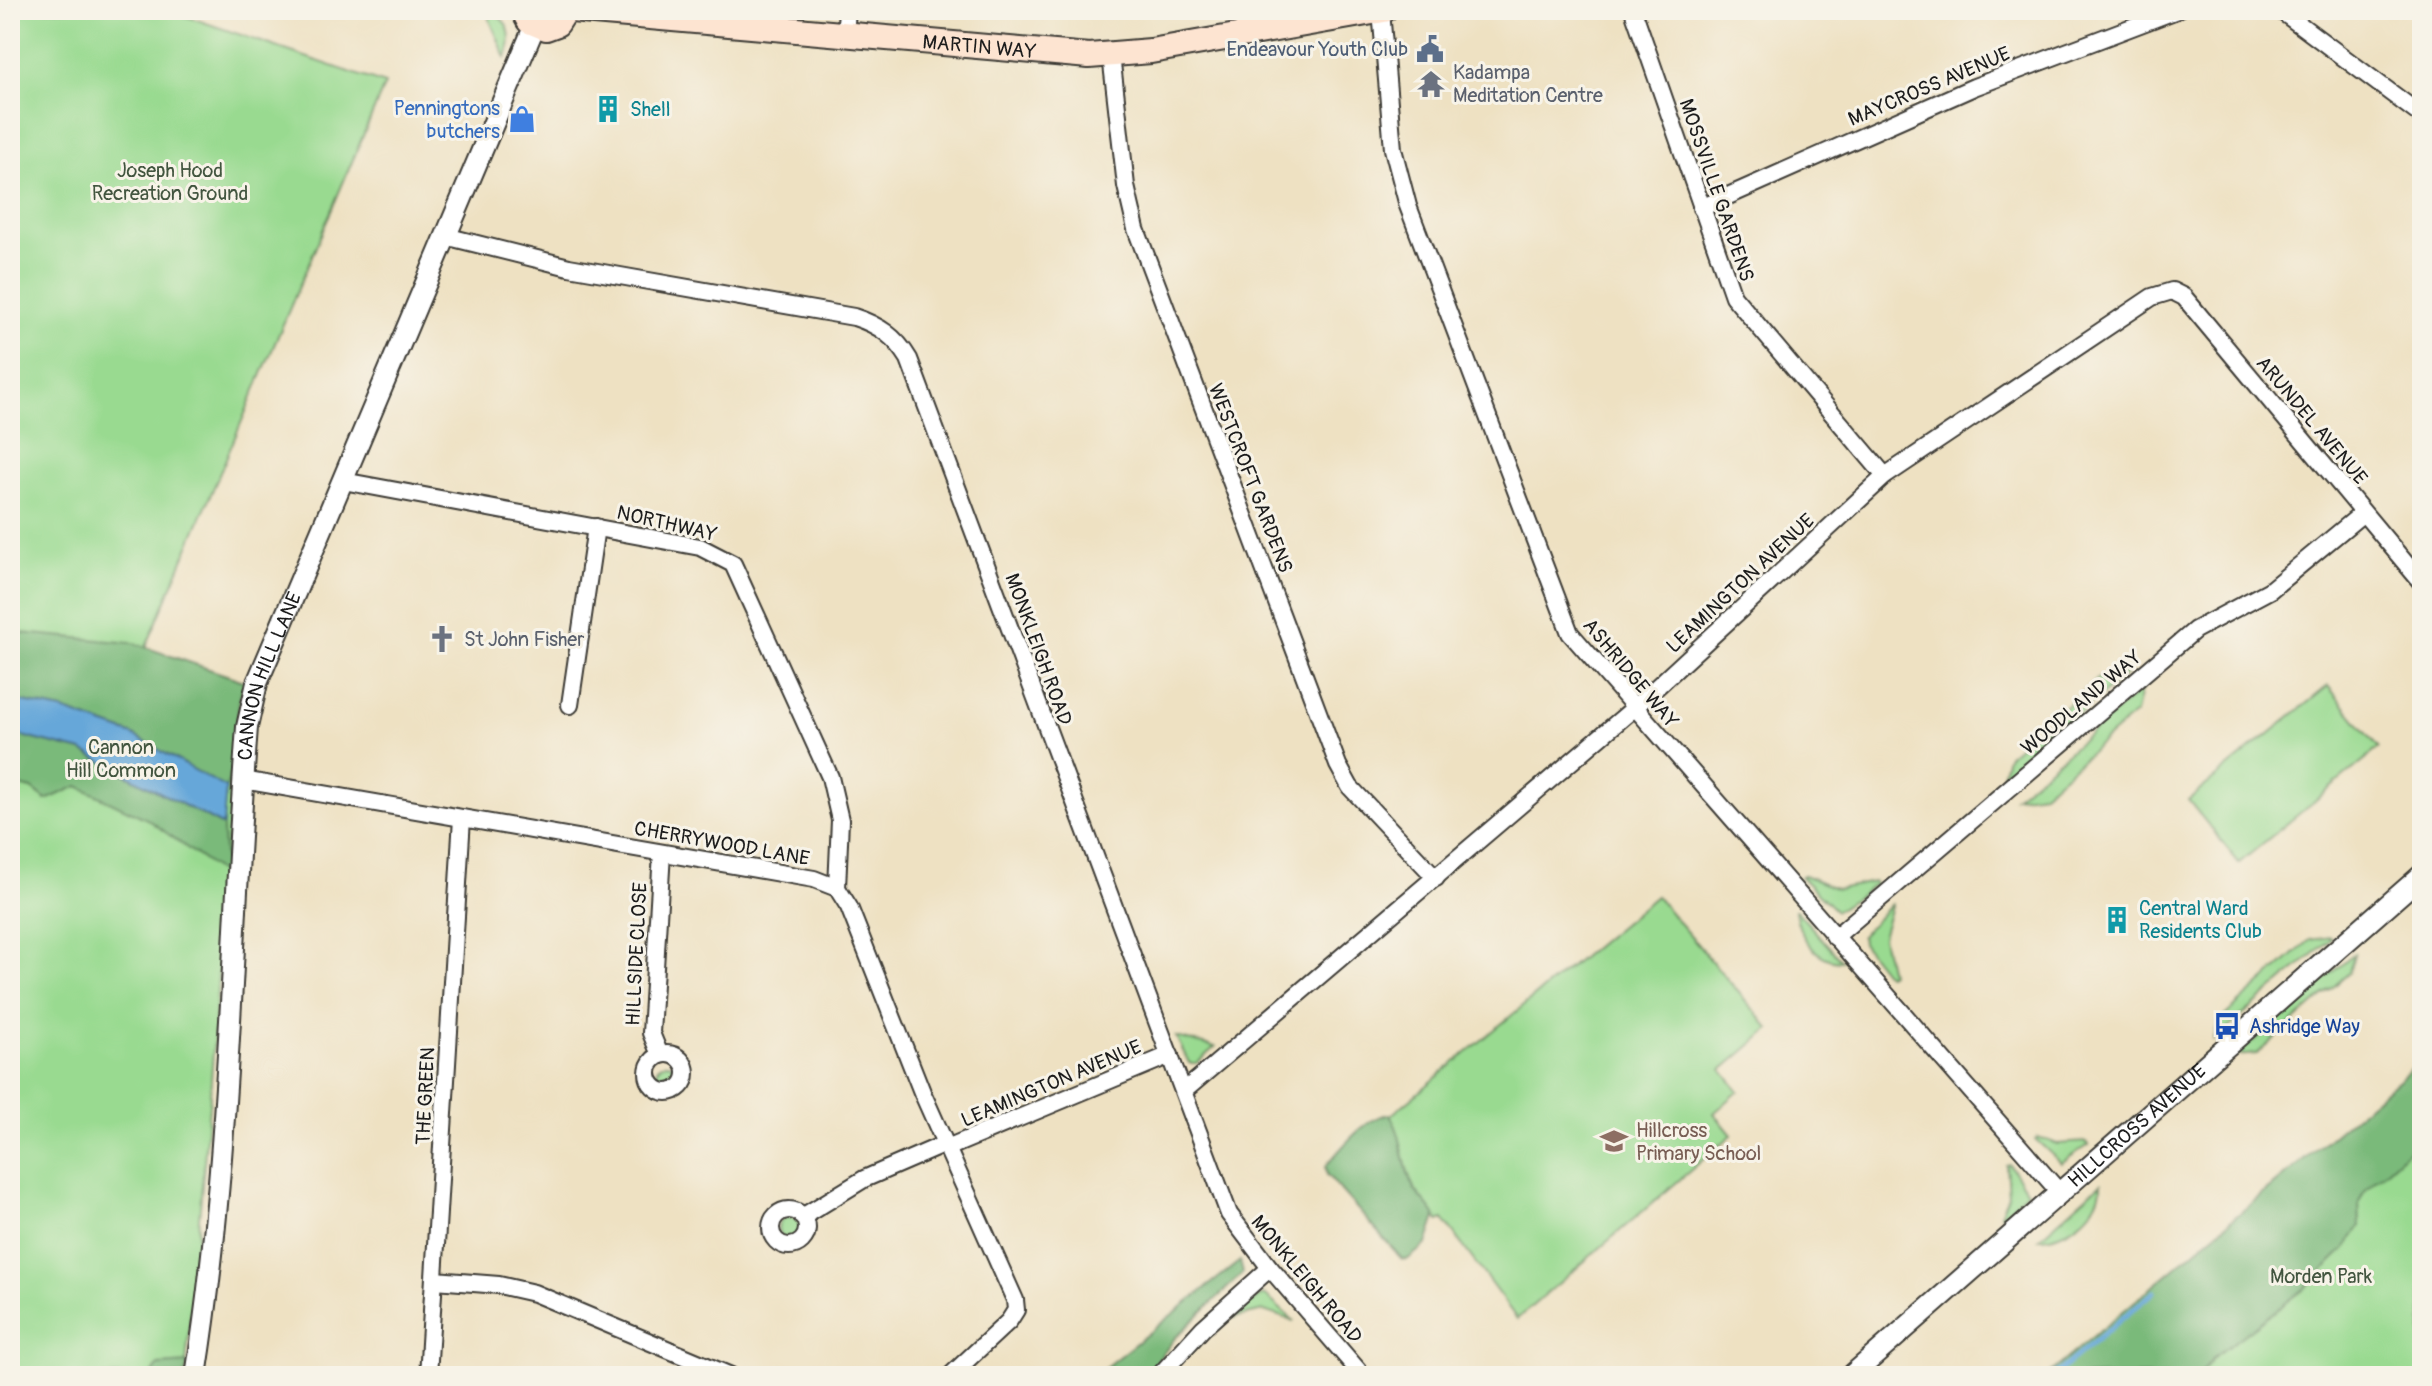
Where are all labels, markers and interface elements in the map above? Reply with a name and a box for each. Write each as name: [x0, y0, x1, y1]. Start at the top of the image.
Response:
street label: MARTIN WAY: [921, 29, 1038, 64]
public building icon: Endeavour Youth Club: [1415, 34, 1445, 64]
place label: Endeavour Youth Club: [1226, 37, 1408, 62]
street label: MAYCROSS AVENUE: [1844, 41, 2014, 132]
place label: Kadampa Meditation Centre: [1453, 60, 1603, 108]
temple icon: Kadampa Meditation Centre: [1416, 69, 1446, 99]
building icon: Shell: [593, 94, 623, 124]
street label: MOSSVILLE GARDENS: [1674, 95, 1760, 285]
place label: Penningtons butchers: [394, 96, 500, 144]
place label: Shell: [630, 97, 670, 122]
shop icon: Penningtons butchers: [507, 104, 537, 134]
park label: Joseph Hood Recreation Ground: [92, 158, 248, 206]
street label: ARUNDEL AVENUE: [2251, 351, 2373, 490]
street label: WESTCROFT GARDENS: [1203, 380, 1298, 576]
street label: NORTHWAY: [614, 500, 720, 547]
street label: LEAMINGTON AVENUE: [1661, 508, 1820, 658]
street label: MONKLEIGH ROAD: [999, 570, 1078, 728]
street label: CANNON HILL LANE: [233, 588, 307, 761]
street label: ASHRIDGE WAY: [1577, 613, 1684, 734]
church icon: St John Fisher: [427, 624, 457, 654]
place label: St John Fisher: [464, 627, 584, 652]
street label: WOODLAND WAY: [2016, 644, 2147, 760]
park label: Cannon Hill Common: [66, 735, 176, 783]
street label: CHERRYWOOD LANE: [632, 816, 812, 871]
street label: HILLSIDE CLOSE: [620, 882, 653, 1026]
place label: Central Ward Residents Club: [2139, 896, 2262, 944]
building icon: Central Ward Residents Club: [2102, 905, 2132, 935]
bus stop icon: Ashridge Way: [2212, 1011, 2242, 1041]
place label: Ashridge Way: [2249, 1014, 2360, 1039]
street label: LEAMINGTON AVENUE: [957, 1034, 1145, 1133]
street label: THE GREEN: [410, 1046, 441, 1146]
street label: HILLCROSS AVENUE: [2063, 1058, 2211, 1193]
place label: Hillcross Primary School: [1636, 1118, 1761, 1166]
school or university icon: Hillcross Primary School: [1599, 1126, 1629, 1156]
street label: MONKLEIGH ROAD: [1246, 1210, 1368, 1349]
park label: Morden Park: [2270, 1264, 2373, 1289]

